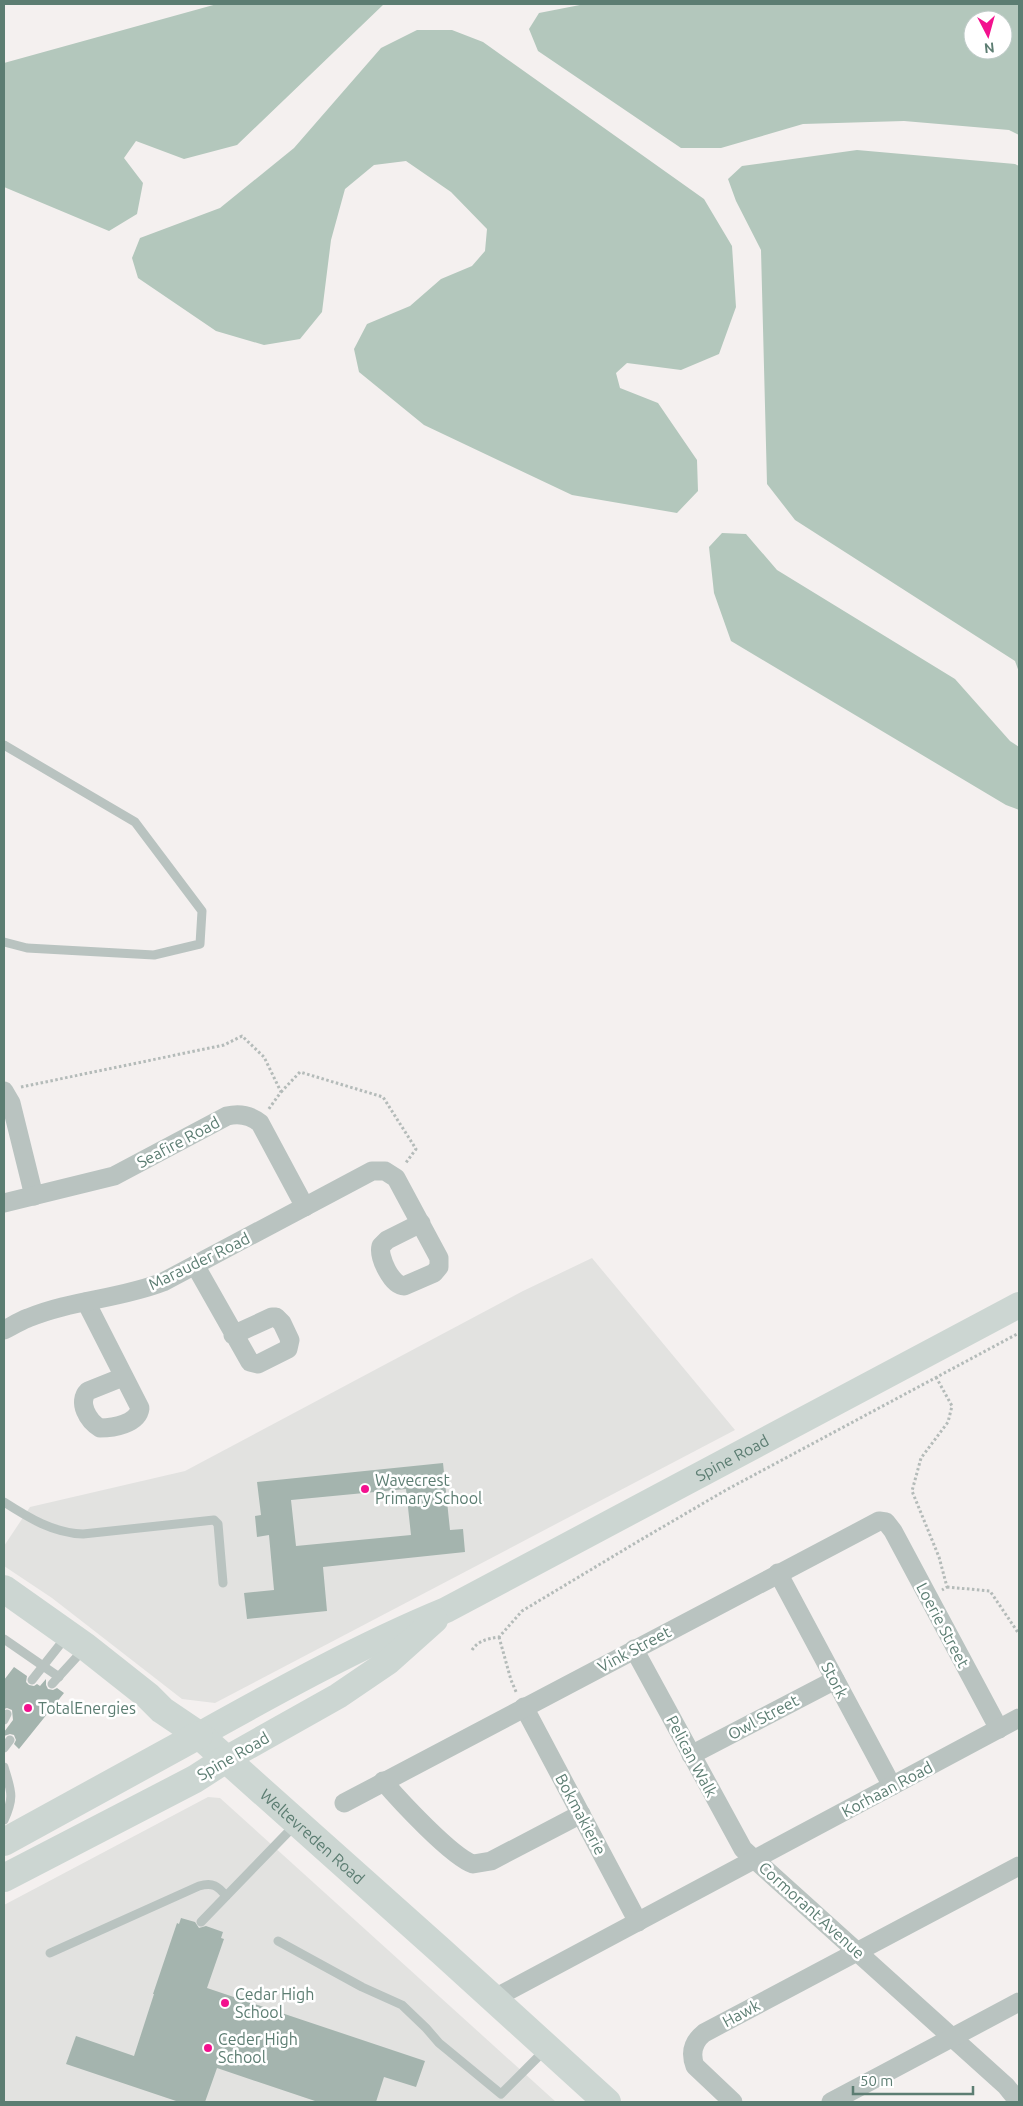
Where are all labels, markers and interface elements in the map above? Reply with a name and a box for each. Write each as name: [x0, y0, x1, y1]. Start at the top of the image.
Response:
north arrow: [963, 10, 1013, 60]
text: N: [983, 39, 995, 56]
street label: Seafire Road: [134, 1113, 222, 1171]
street label: Marauder Road: [145, 1229, 253, 1293]
street label: Spine Road: [692, 1431, 772, 1485]
place label: Wavecrest Primary School: [375, 1471, 482, 1507]
marker: Wavecrest Primary School: [359, 1483, 371, 1495]
street label: Loerie Street: [913, 1580, 973, 1671]
street label: Vink Street: [594, 1622, 674, 1676]
street label: Stork: [818, 1659, 852, 1701]
street label: Owl Street: [725, 1691, 802, 1743]
place label: TotalEnergies: [38, 1699, 136, 1717]
marker: TotalEnergies: [22, 1702, 34, 1714]
street label: Pelican Walk: [663, 1712, 721, 1800]
street label: Spine Road: [194, 1728, 272, 1784]
street label: Korhaan Road: [839, 1758, 935, 1820]
street label: Bokmakierie: [552, 1770, 610, 1858]
street label: Weltevreden Road: [257, 1785, 368, 1887]
street label: Cormorant Avenue: [756, 1858, 868, 1962]
place label: Cedar High School: [235, 1985, 314, 2021]
street label: Hawk: [719, 1996, 763, 2030]
marker: Cedar High School: [219, 1997, 231, 2009]
place label: Ceder High School: [218, 2030, 298, 2066]
marker: Ceder High School: [202, 2042, 214, 2054]
scale bar: [853, 2064, 973, 2096]
text: 50 m: [860, 2072, 893, 2089]

